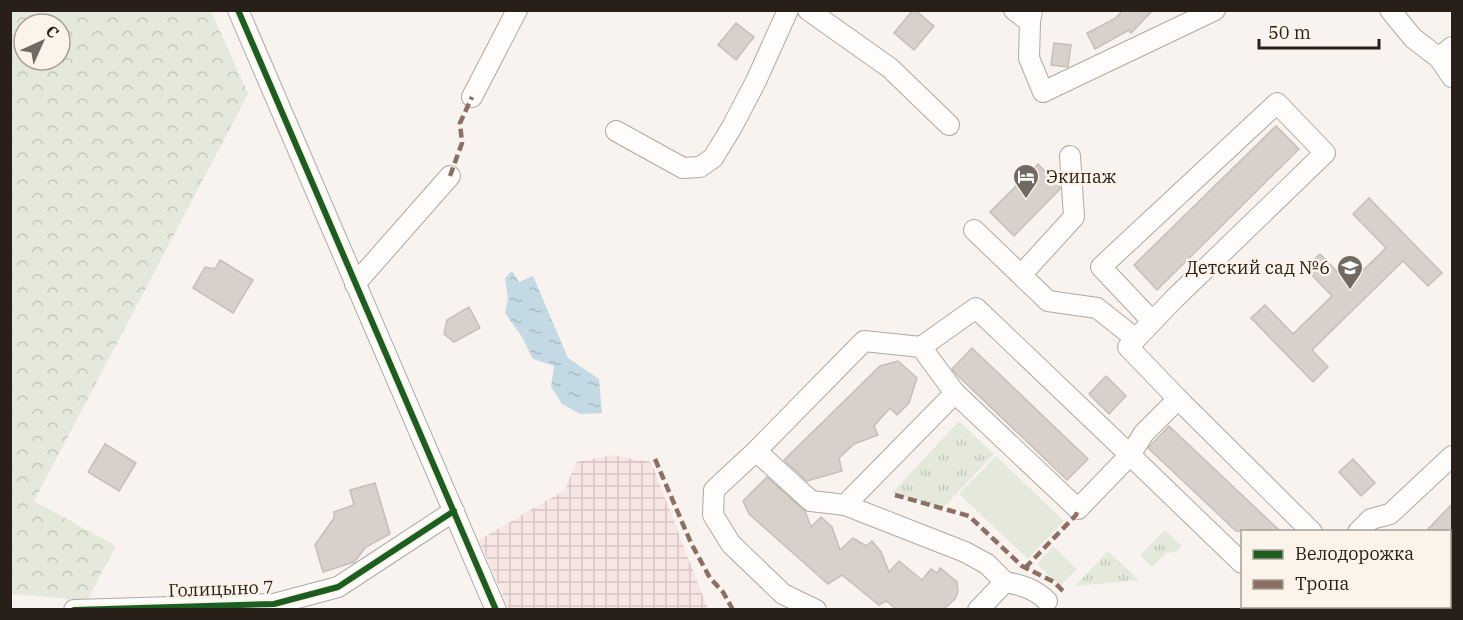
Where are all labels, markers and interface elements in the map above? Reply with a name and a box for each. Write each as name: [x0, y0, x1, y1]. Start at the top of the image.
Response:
north arrow: [12, 12, 72, 72]
scale bar: [1259, 12, 1379, 50]
text: С: [42, 21, 63, 42]
text: 50 m: [1268, 21, 1311, 44]
hotel icon: Экипаж: [1011, 162, 1041, 200]
place label: Экипаж: [1046, 165, 1117, 188]
school or university icon: Детский сад №6: [1335, 253, 1365, 291]
place label: Детский сад №6: [1186, 256, 1330, 279]
legend: [1241, 530, 1451, 608]
text: Велодорожка: [1295, 542, 1414, 565]
text: Тропа: [1295, 572, 1350, 595]
street label: Голицыно 7: [168, 575, 274, 602]

